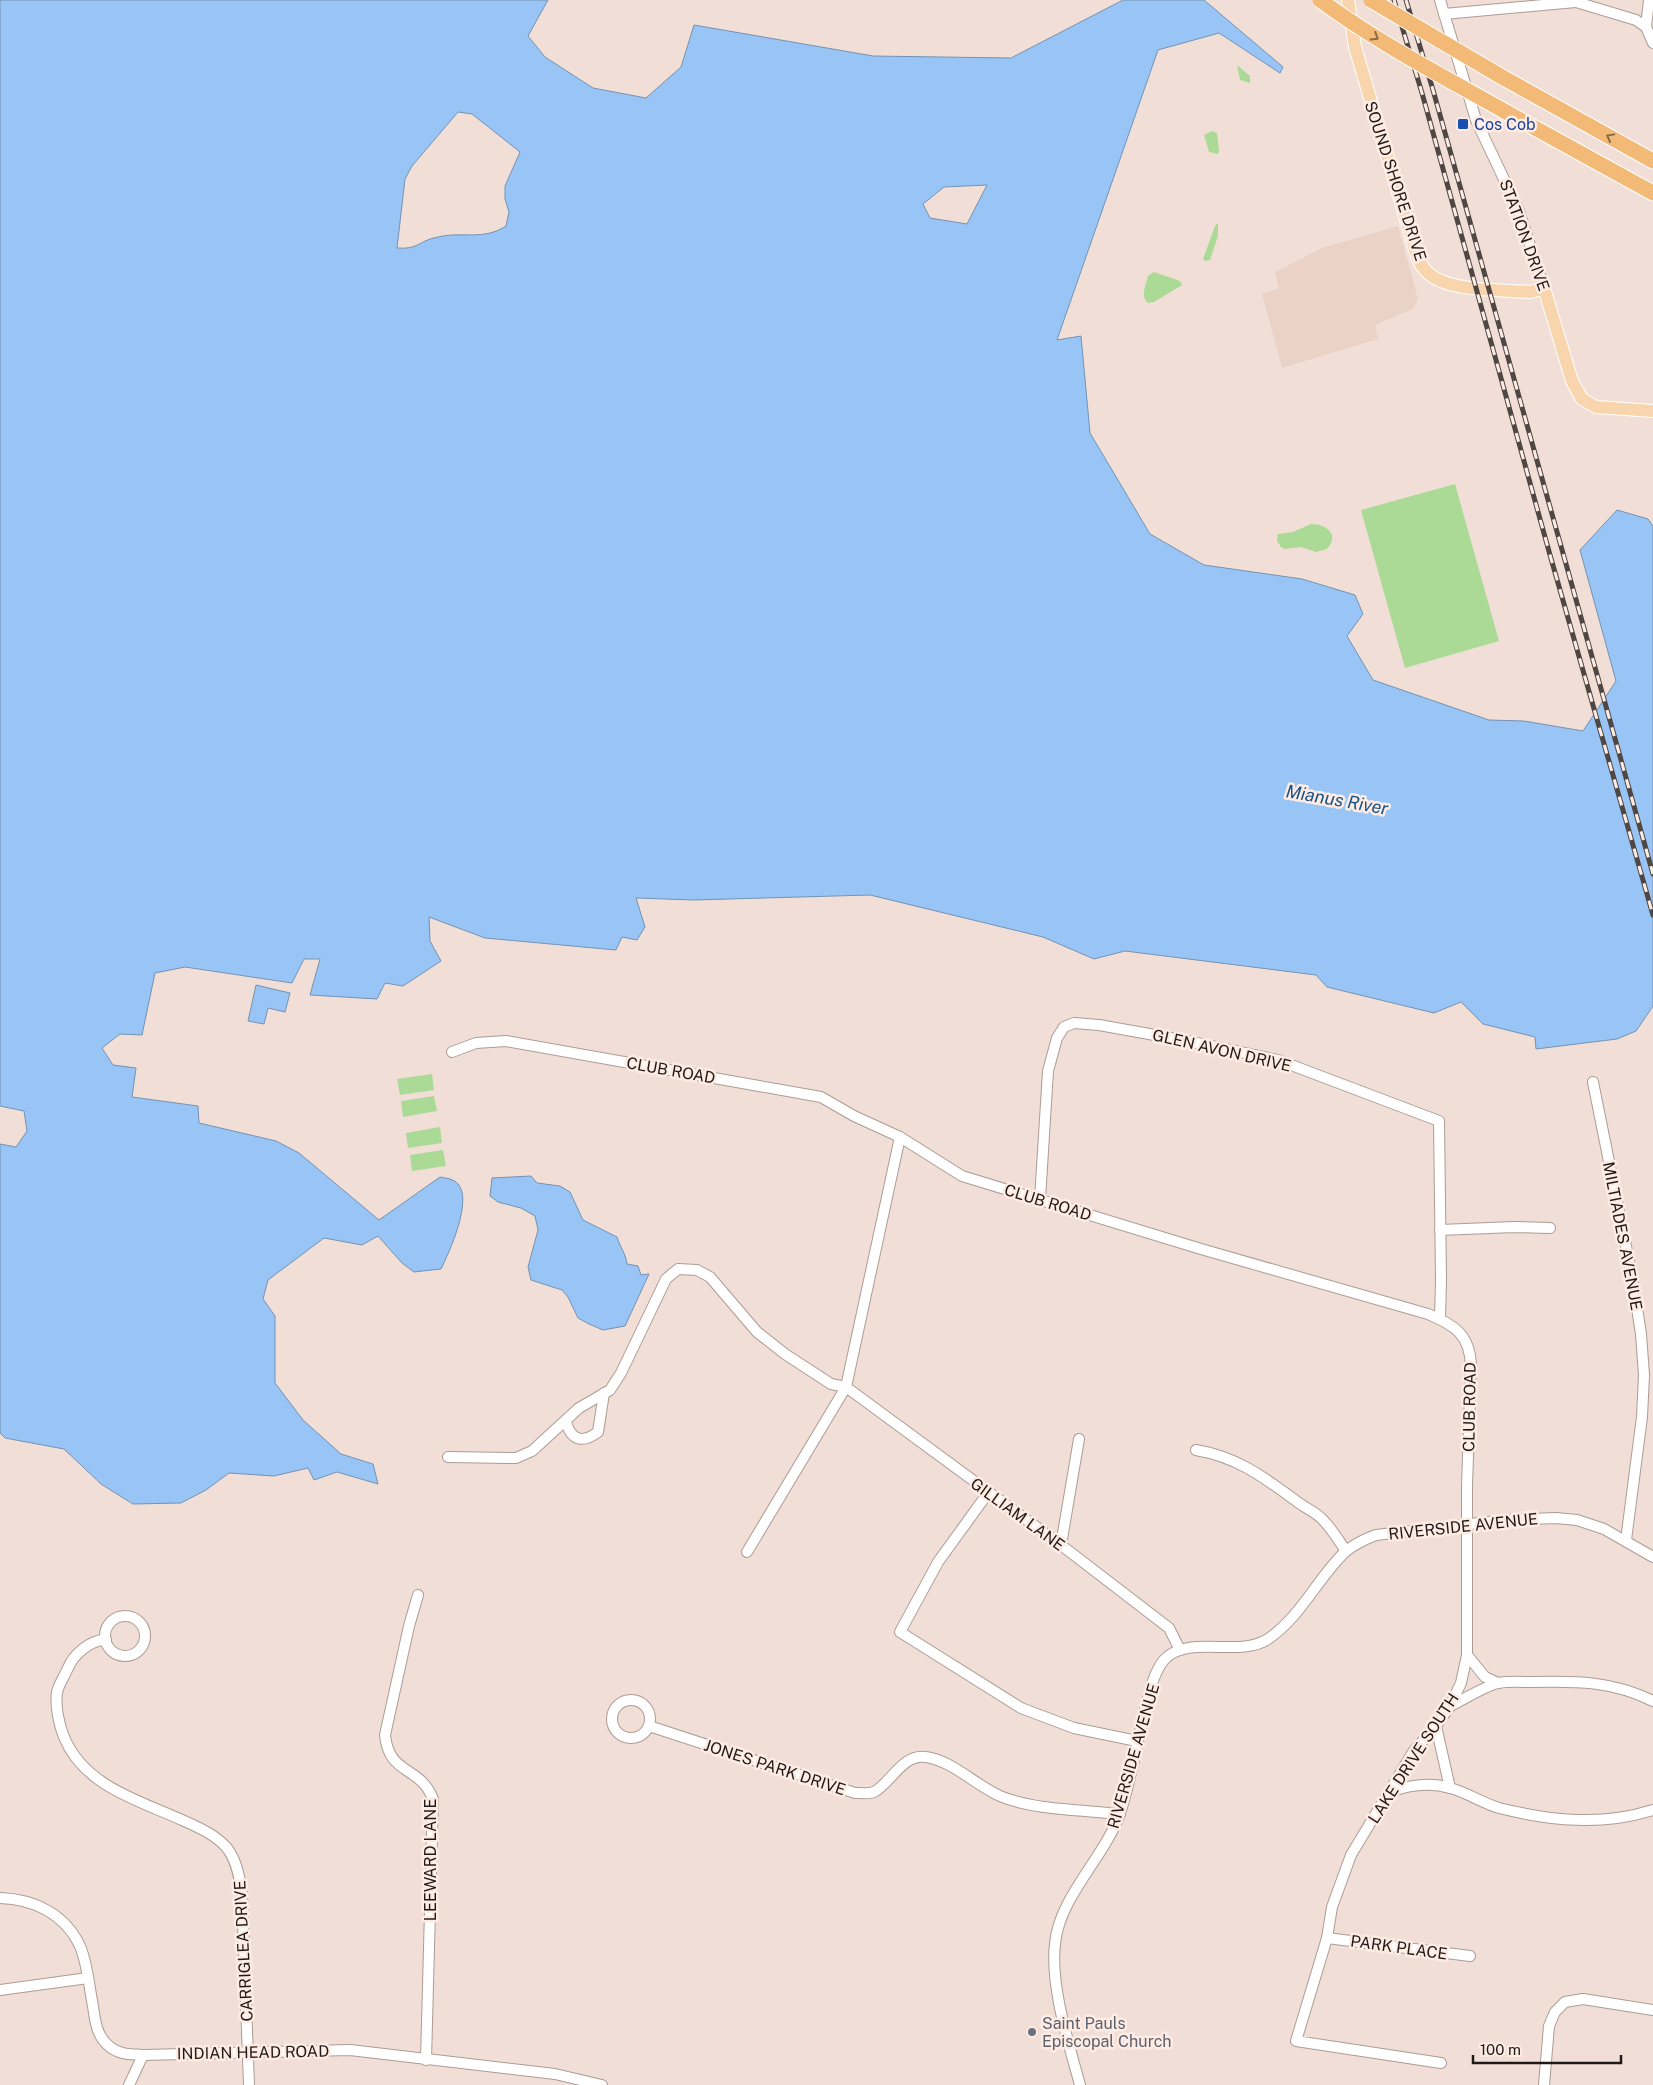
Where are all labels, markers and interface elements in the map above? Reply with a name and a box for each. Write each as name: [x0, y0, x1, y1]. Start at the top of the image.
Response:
one-way arrow: [1370, 31, 1379, 40]
street label: SOUND SHORE DRIVE: [1361, 99, 1430, 263]
place label: Cos Cob: [1474, 115, 1536, 134]
marker: Cos Cob: [1456, 117, 1470, 131]
one-way arrow: [1607, 133, 1616, 143]
street label: STATION DRIVE: [1496, 177, 1554, 294]
water label: Mianus River: [1284, 780, 1390, 819]
street label: GLEN AVON DRIVE: [1151, 1025, 1293, 1076]
street label: CLUB ROAD: [625, 1053, 717, 1088]
street label: MILTIADES AVENUE: [1599, 1160, 1646, 1312]
street label: CLUB ROAD: [1002, 1180, 1094, 1225]
street label: CLUB ROAD: [1459, 1362, 1480, 1452]
street label: GILLIAM LANE: [967, 1474, 1068, 1555]
street label: RIVERSIDE AVENUE: [1387, 1509, 1539, 1544]
street label: RIVERSIDE AVENUE: [1104, 1681, 1163, 1831]
street label: LAKE DRIVE SOUTH: [1364, 1690, 1463, 1827]
street label: JONES PARK DRIVE: [702, 1736, 848, 1799]
street label: LEEWARD LANE: [421, 1799, 440, 1921]
street label: CARRIGLEA DRIVE: [230, 1880, 257, 2022]
street label: PARK PLACE: [1349, 1931, 1449, 1964]
place label: Saint Pauls Episcopal Church: [1042, 2014, 1172, 2051]
marker: Saint Pauls Episcopal Church: [1026, 2026, 1038, 2038]
scale bar: [1473, 2032, 1620, 2064]
text: 100 m: [1480, 2041, 1521, 2058]
street label: INDIAN HEAD ROAD: [177, 2042, 329, 2063]

